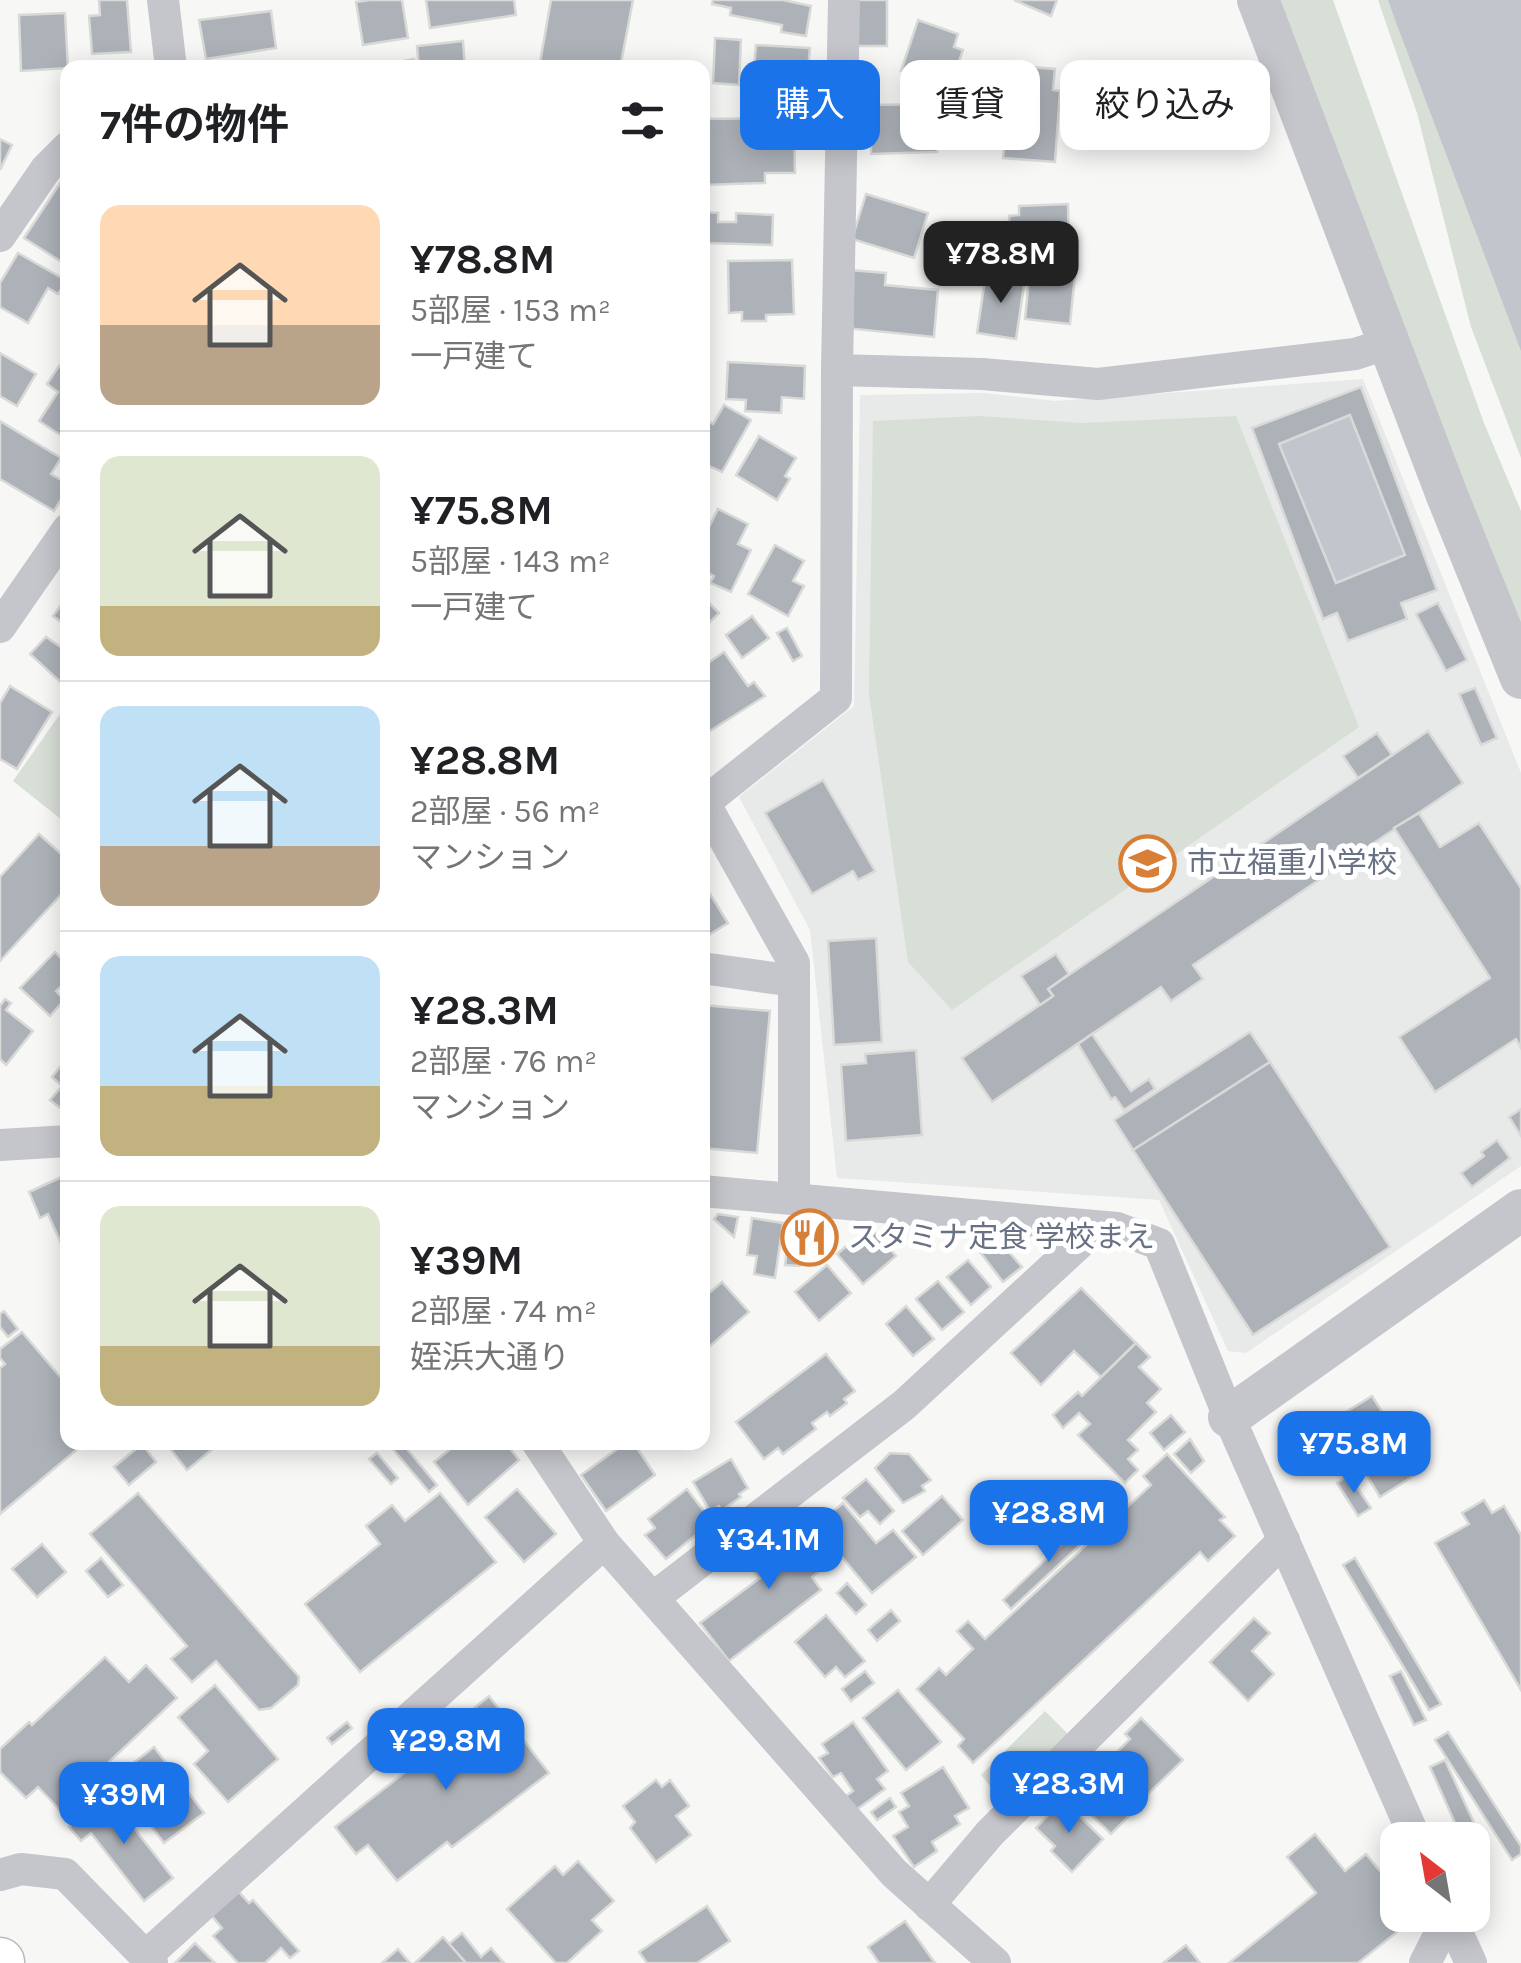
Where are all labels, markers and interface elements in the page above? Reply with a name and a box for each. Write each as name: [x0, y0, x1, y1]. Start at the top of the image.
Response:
chip: 購入: [740, 60, 880, 150]
chip: 賃貸: [900, 60, 1040, 150]
chip: 絞り込み: [1060, 60, 1270, 150]
icon: filters: [615, 93, 670, 148]
text: 7件の物件: [100, 100, 289, 150]
pin: ¥78.8M: [920, 221, 1082, 306]
text: ¥78.8M: [410, 234, 556, 284]
text: ¥78.8M: [946, 235, 1056, 272]
icon: home: [180, 245, 300, 365]
text: 5部屋 · 153 m²: [410, 292, 611, 329]
text: 一戸建て: [410, 338, 538, 375]
text: ¥75.8M: [410, 485, 553, 535]
icon: home: [180, 496, 300, 616]
text: 5部屋 · 143 m²: [410, 543, 611, 580]
text: 一戸建て: [410, 589, 538, 626]
text: ¥28.8M: [410, 735, 560, 785]
icon: home: [180, 746, 300, 866]
text: 2部屋 · 56 m²: [410, 793, 600, 830]
school or university icon: 市立福重小学校: [1118, 833, 1178, 893]
text: マンション: [410, 839, 570, 876]
place label: 市立福重小学校: [1187, 845, 1397, 881]
text: ¥28.3M: [410, 985, 559, 1035]
icon: home: [180, 996, 300, 1116]
text: 2部屋 · 76 m²: [410, 1043, 597, 1080]
text: マンション: [410, 1089, 570, 1126]
restaurant icon: スタミナ定食 学校まえ: [779, 1207, 839, 1267]
place label: スタミナ定食 学校まえ: [848, 1219, 1155, 1255]
text: ¥39M: [410, 1235, 523, 1285]
icon: home: [180, 1246, 300, 1366]
text: 2部屋 · 74 m²: [410, 1293, 597, 1330]
text: 姪浜大通り: [410, 1339, 570, 1376]
pin: ¥75.8M: [1273, 1411, 1435, 1496]
text: ¥75.8M: [1300, 1425, 1408, 1462]
pin: ¥28.8M: [968, 1480, 1130, 1565]
text: ¥28.8M: [992, 1494, 1106, 1531]
pin: ¥34.1M: [688, 1507, 850, 1592]
text: ¥34.1M: [717, 1521, 821, 1558]
pin: ¥29.8M: [365, 1708, 527, 1793]
text: ¥29.8M: [389, 1722, 503, 1759]
pin: ¥28.3M: [988, 1751, 1150, 1836]
pin: ¥39M: [65, 1762, 183, 1847]
text: ¥28.3M: [1012, 1765, 1126, 1802]
text: ¥39M: [81, 1776, 167, 1813]
north arrow: [1380, 1822, 1490, 1932]
map controls: [1380, 1822, 1490, 1932]

